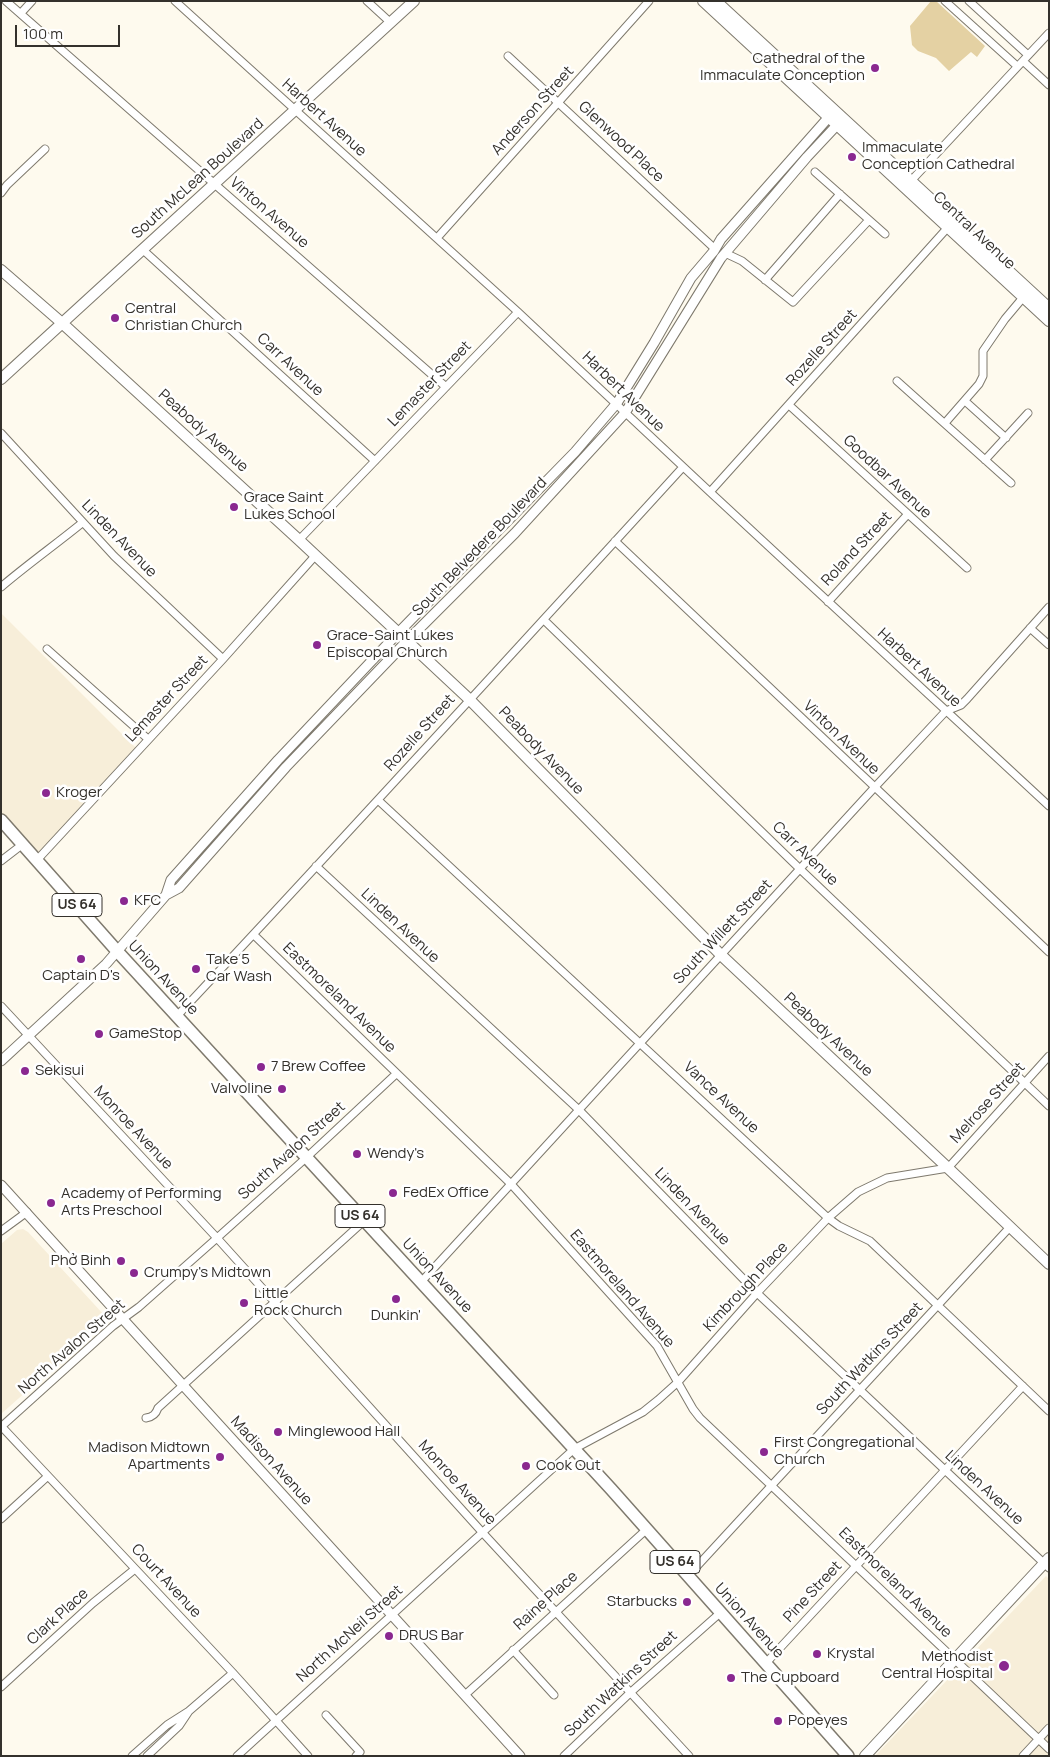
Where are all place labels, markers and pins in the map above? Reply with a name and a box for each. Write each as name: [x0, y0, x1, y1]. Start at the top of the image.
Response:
place label: Cathedral of the Immaculate Conception: [700, 50, 865, 85]
marker: Cathedral of the Immaculate Conception: [869, 62, 881, 74]
place label: Immaculate Conception Cathedral: [862, 139, 1015, 174]
marker: Immaculate Conception Cathedral: [846, 151, 858, 163]
place label: Central Christian Church: [125, 300, 242, 335]
marker: Central Christian Church: [109, 312, 121, 324]
place label: Grace Saint Lukes School: [244, 489, 335, 524]
marker: Grace Saint Lukes School: [228, 501, 240, 513]
place label: Grace-Saint Lukes Episcopal Church: [327, 627, 454, 662]
marker: Grace-Saint Lukes Episcopal Church: [311, 639, 323, 651]
place label: Kroger: [56, 784, 102, 802]
marker: Kroger: [40, 787, 52, 799]
place label: KFC: [134, 892, 161, 910]
marker: KFC: [118, 895, 130, 907]
place label: Take 5 Car Wash: [206, 951, 272, 986]
marker: Captain D's: [75, 953, 87, 965]
marker: Take 5 Car Wash: [190, 963, 202, 975]
place label: Captain D's: [42, 967, 120, 985]
place label: GameStop: [109, 1025, 182, 1043]
marker: GameStop: [93, 1028, 105, 1040]
place label: 7 Brew Coffee: [271, 1058, 366, 1076]
marker: 7 Brew Coffee: [255, 1061, 267, 1073]
place label: Sekisui: [35, 1062, 84, 1080]
marker: Sekisui: [19, 1065, 31, 1077]
place label: Valvoline: [211, 1080, 272, 1098]
marker: Valvoline: [276, 1083, 288, 1095]
place label: Wendy's: [367, 1145, 424, 1163]
marker: Wendy's: [351, 1148, 363, 1160]
place label: FedEx Office: [403, 1184, 489, 1202]
place label: Academy of Performing Arts Preschool: [61, 1185, 222, 1220]
marker: FedEx Office: [387, 1187, 399, 1199]
marker: Academy of Performing Arts Preschool: [45, 1197, 57, 1209]
place label: Phở Binh: [51, 1252, 111, 1270]
marker: Phở Binh: [115, 1255, 127, 1267]
place label: Crumpy's Midtown: [144, 1264, 271, 1282]
marker: Crumpy's Midtown: [128, 1267, 140, 1279]
place label: Little Rock Church: [254, 1285, 342, 1320]
marker: Dunkin': [390, 1293, 402, 1305]
marker: Little Rock Church: [238, 1297, 250, 1309]
place label: Dunkin': [371, 1307, 421, 1325]
place label: Minglewood Hall: [288, 1423, 400, 1441]
marker: Minglewood Hall: [272, 1426, 284, 1438]
place label: First Congregational Church: [774, 1434, 915, 1469]
place label: Madison Midtown Apartments: [88, 1439, 210, 1474]
marker: First Congregational Church: [758, 1446, 770, 1458]
marker: Madison Midtown Apartments: [214, 1451, 226, 1463]
place label: Cook Out: [536, 1457, 601, 1475]
marker: Cook Out: [520, 1460, 532, 1472]
place label: Starbucks: [607, 1593, 677, 1611]
marker: Starbucks: [681, 1596, 693, 1608]
place label: DRUS Bar: [399, 1627, 464, 1645]
marker: DRUS Bar: [383, 1630, 395, 1642]
place label: Krystal: [827, 1645, 875, 1663]
marker: Krystal: [811, 1648, 823, 1660]
place label: Methodist Central Hospital: [882, 1648, 993, 1683]
marker: Methodist Central Hospital: [997, 1659, 1011, 1673]
place label: The Cupboard: [741, 1669, 839, 1687]
marker: The Cupboard: [725, 1672, 737, 1684]
place label: Popeyes: [788, 1712, 848, 1730]
marker: Popeyes: [772, 1715, 784, 1727]

